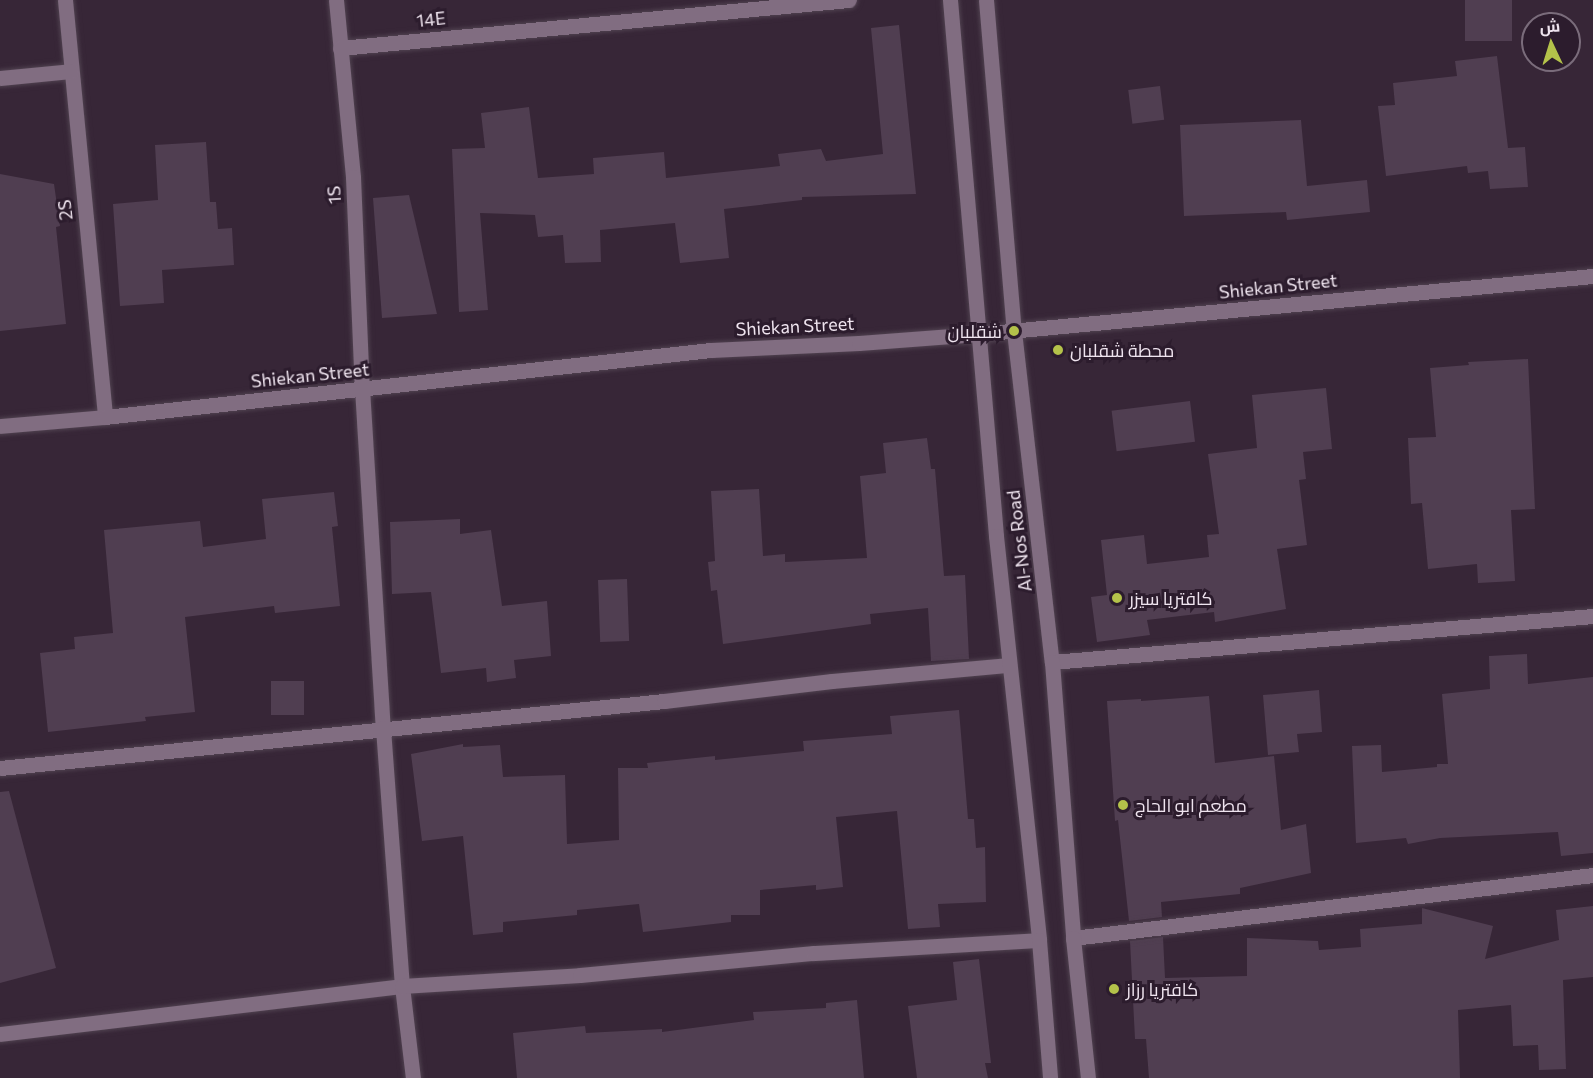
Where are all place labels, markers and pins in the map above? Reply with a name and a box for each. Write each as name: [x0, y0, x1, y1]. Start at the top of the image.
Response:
place label: شقلبان: [947, 320, 1002, 342]
marker: شقلبان: [1007, 324, 1021, 338]
place label: محطة شقلبان: [1070, 339, 1174, 361]
marker: محطة شقلبان: [1051, 343, 1065, 357]
place label: كافتريا سيزر: [1129, 587, 1212, 609]
marker: كافتريا سيزر: [1110, 591, 1124, 605]
place label: مطعم ابو الحاج: [1135, 794, 1247, 816]
marker: مطعم ابو الحاج: [1116, 798, 1130, 812]
place label: كافتريا رزاز: [1126, 978, 1198, 1000]
marker: كافتريا رزاز: [1107, 982, 1121, 996]

